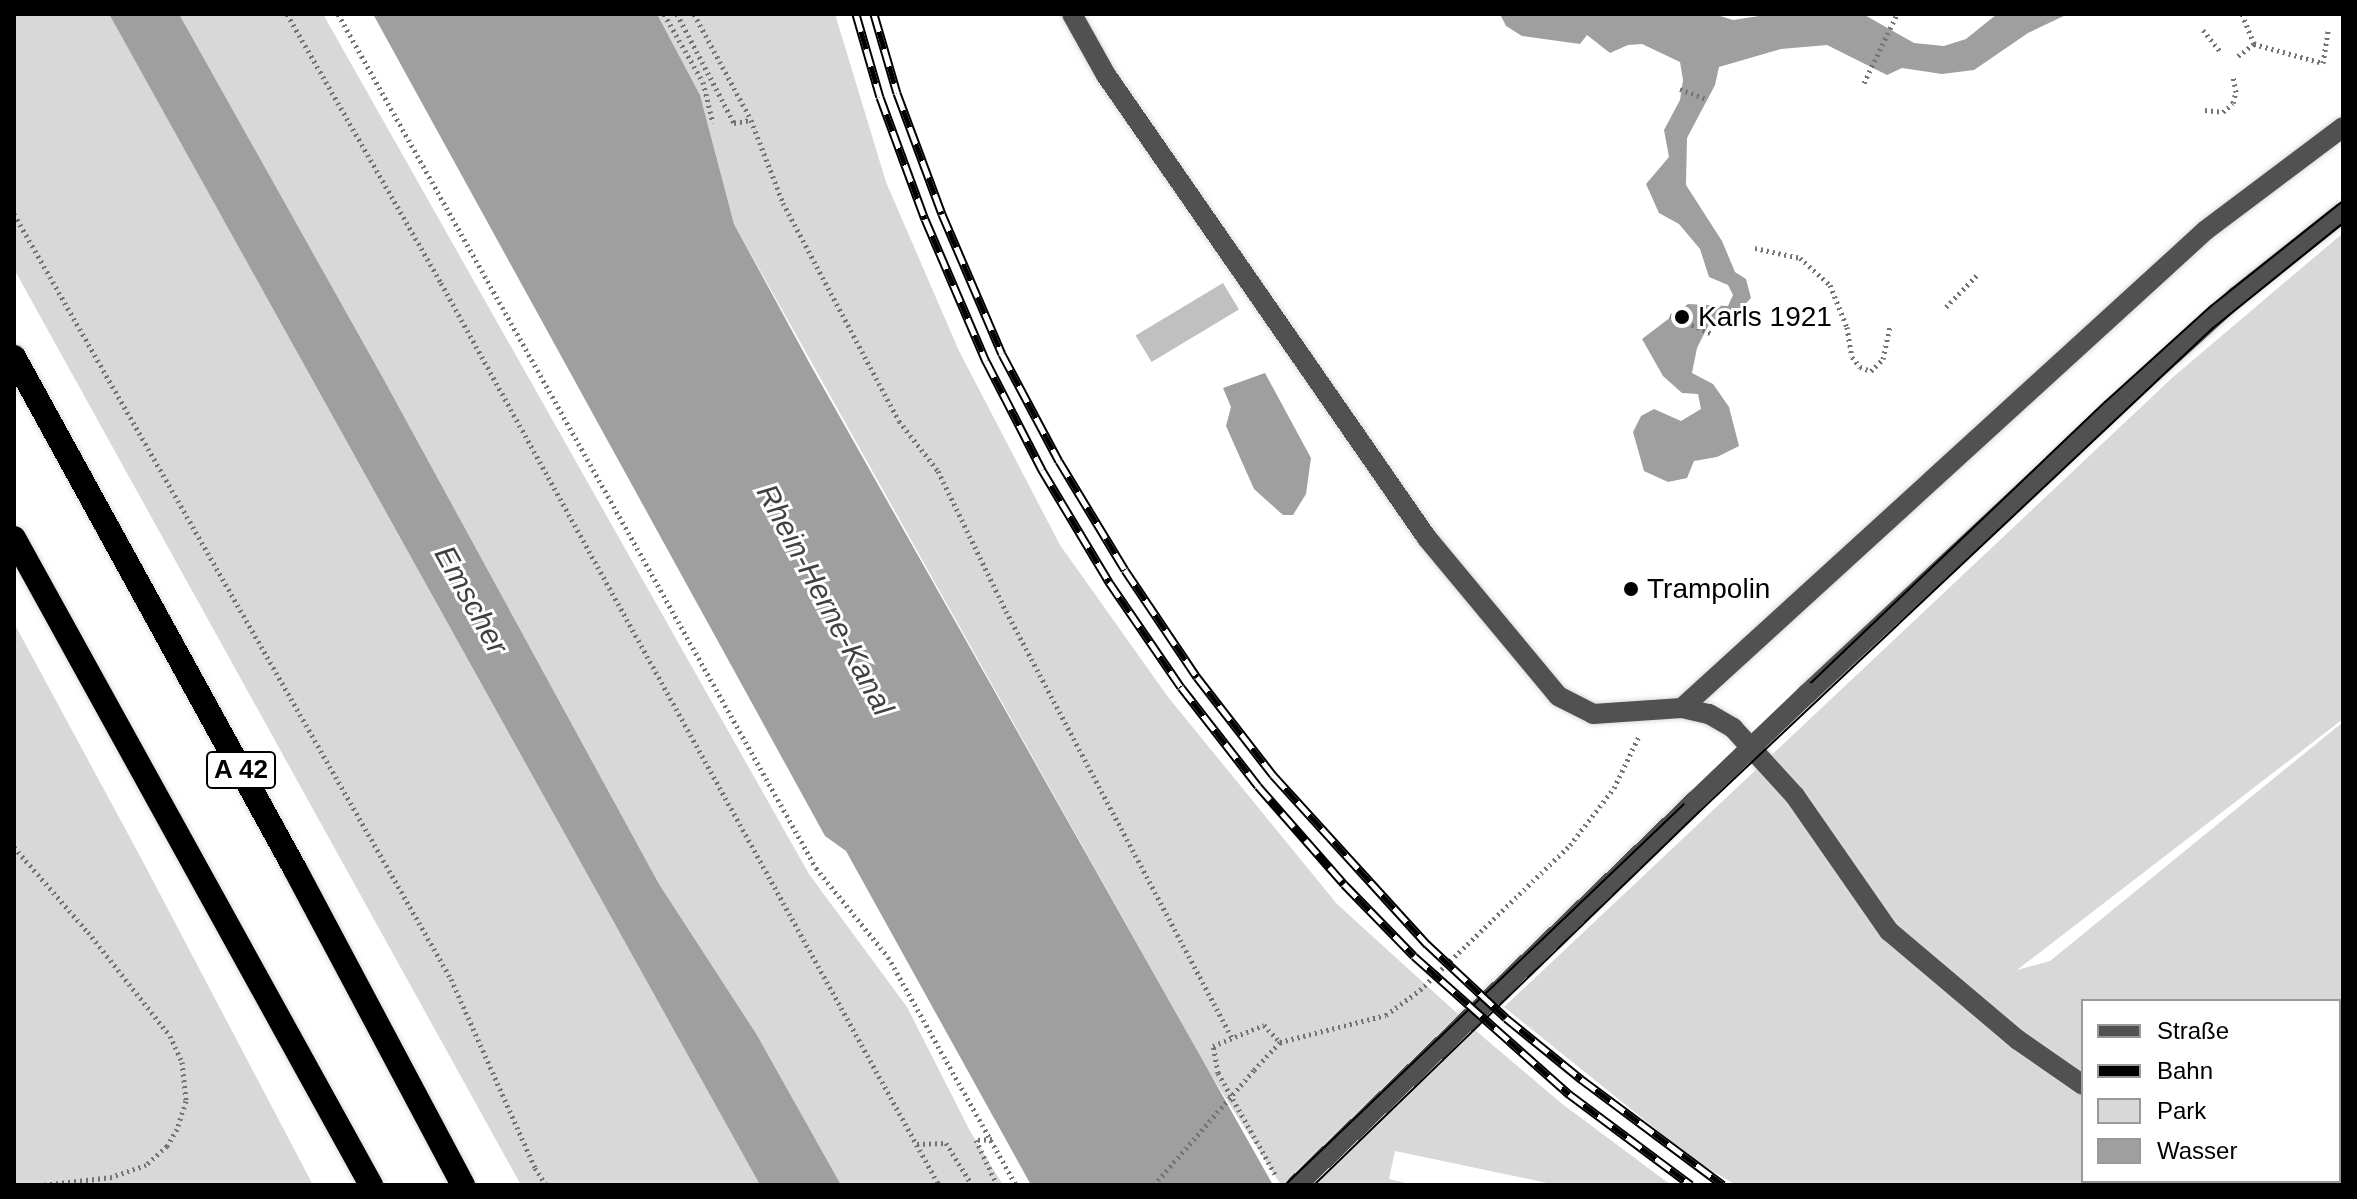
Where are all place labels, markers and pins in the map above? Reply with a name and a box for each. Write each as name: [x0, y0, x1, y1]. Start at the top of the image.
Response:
place label: Karls 1921: [1698, 300, 1832, 334]
marker: Karls 1921: [1673, 308, 1691, 326]
place label: Trampolin: [1647, 572, 1770, 606]
marker: Trampolin: [1622, 580, 1640, 598]

